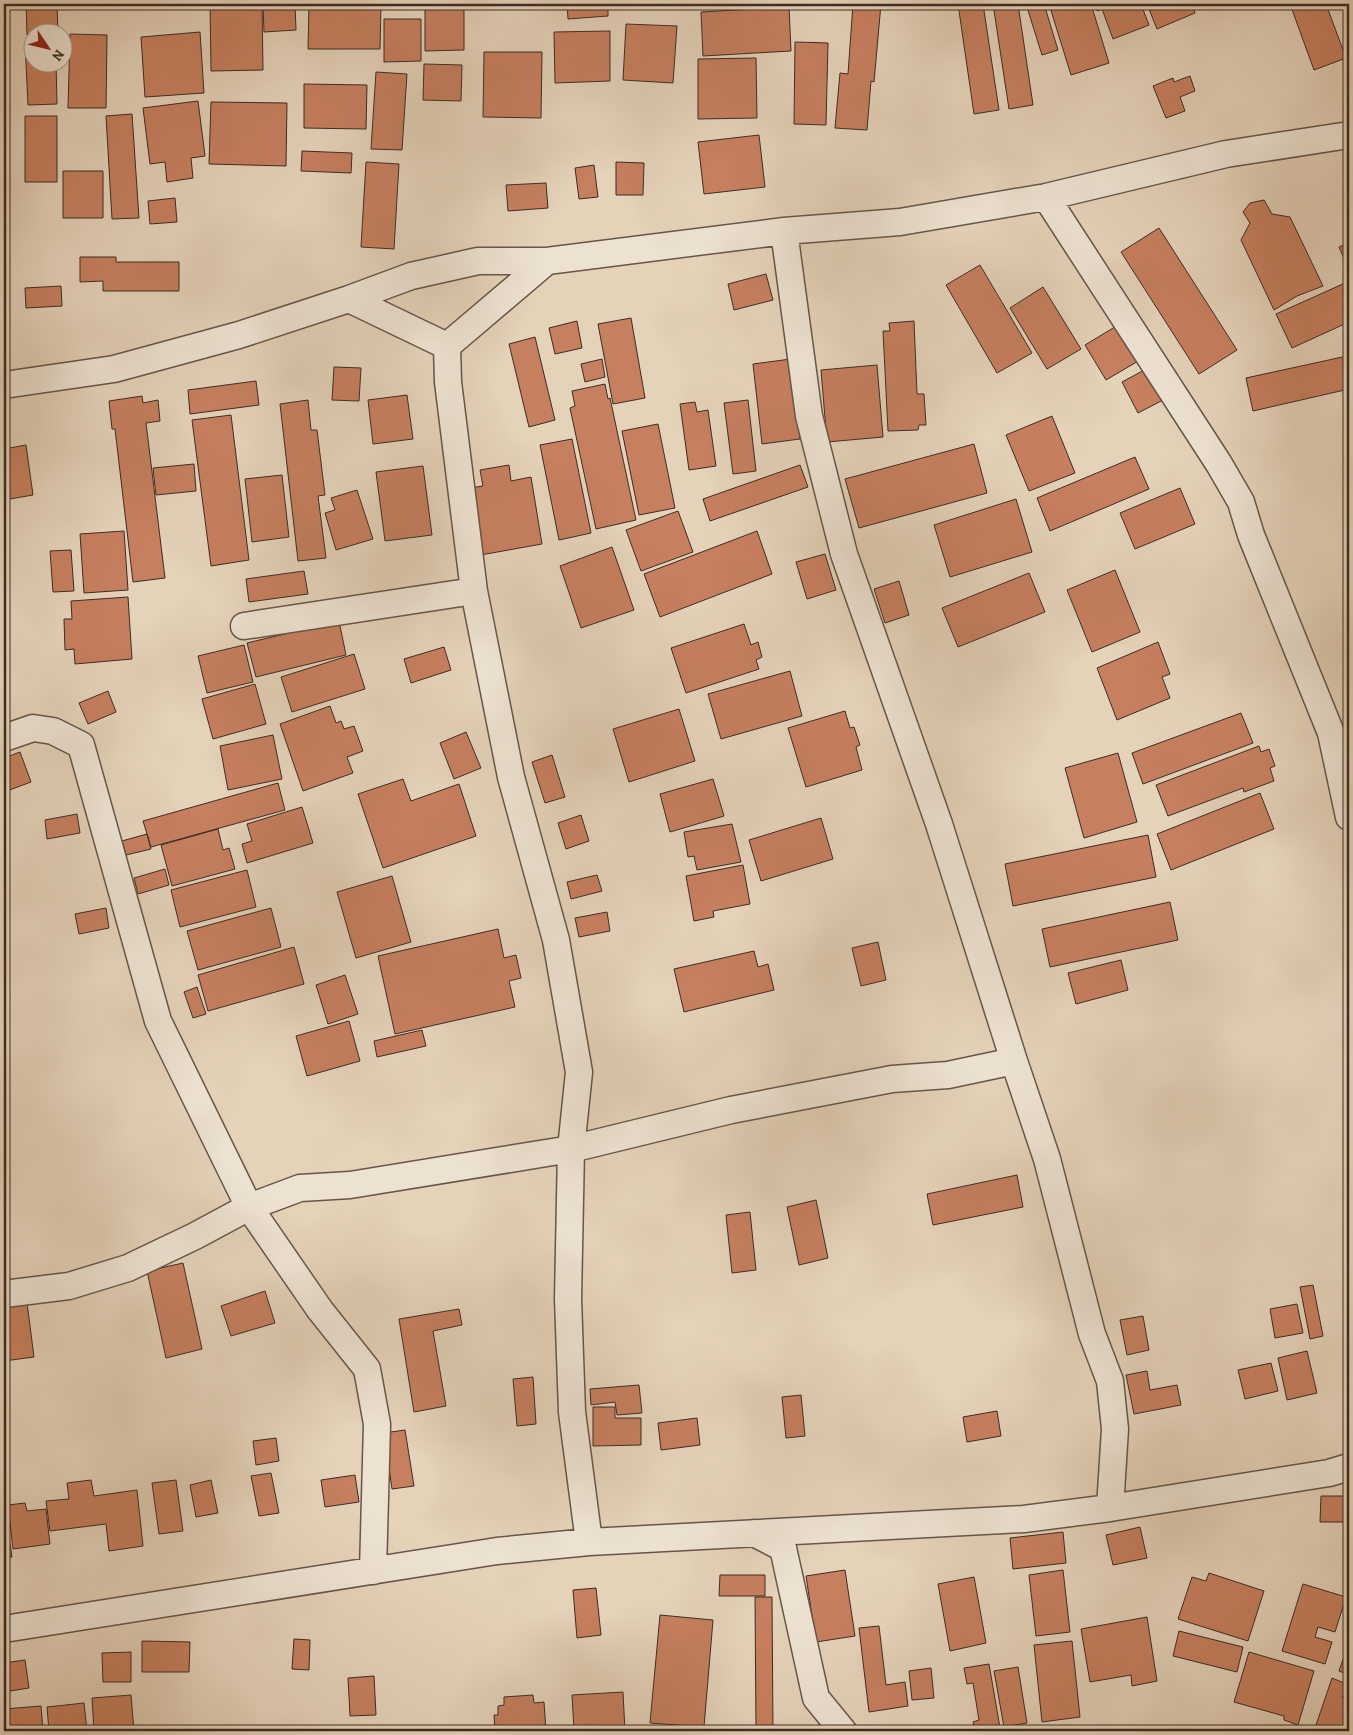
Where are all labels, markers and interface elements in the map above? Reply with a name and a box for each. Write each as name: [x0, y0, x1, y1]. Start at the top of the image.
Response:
north arrow: [22, 22, 72, 72]
text: N: [48, 46, 69, 65]

